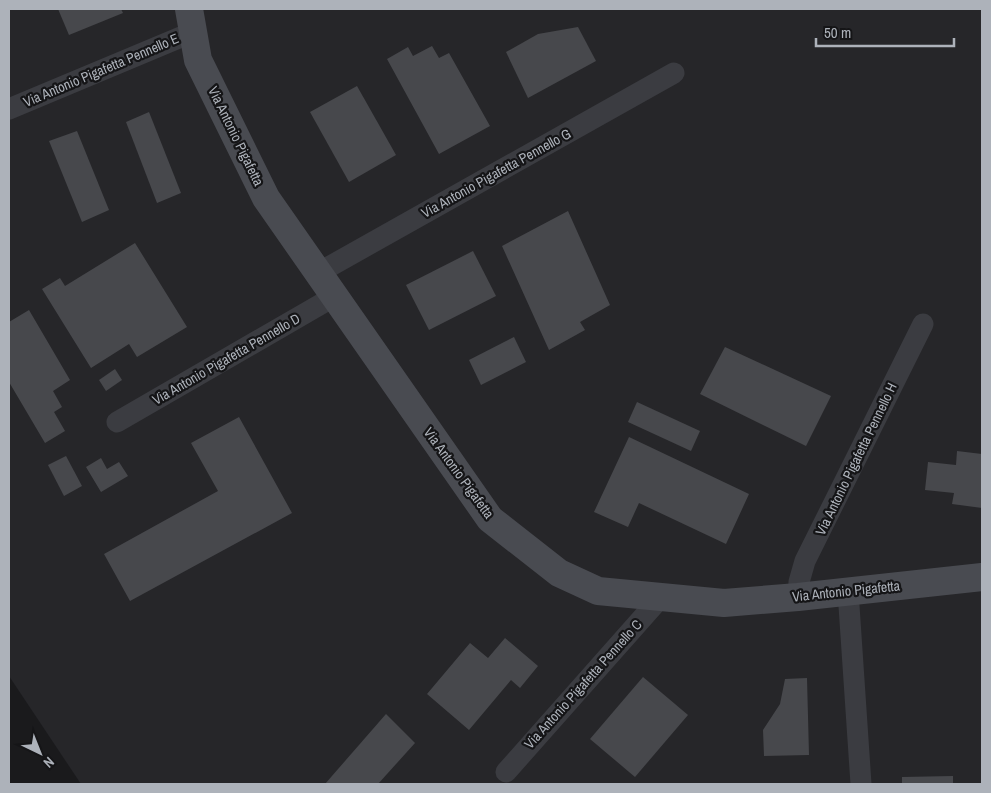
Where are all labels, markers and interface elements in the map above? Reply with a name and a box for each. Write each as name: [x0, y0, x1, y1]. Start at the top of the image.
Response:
scale bar: [816, 15, 954, 47]
text: 50 m: [824, 22, 851, 43]
street label: Via Antonio Pigafetta Pennello E: [21, 29, 181, 111]
street label: Via Antonio Pigafetta: [204, 83, 268, 189]
street label: Via Antonio Pigafetta Pennello G: [418, 124, 574, 222]
street label: Via Antonio Pigafetta Pennello D: [149, 309, 303, 409]
street label: Via Antonio Pigafetta Pennello H: [811, 380, 901, 538]
street label: Via Antonio Pigafetta: [420, 424, 498, 523]
street label: Via Antonio Pigafetta: [791, 576, 901, 606]
street label: Via Antonio Pigafetta Pennello C: [520, 616, 646, 752]
north arrow: [15, 728, 65, 778]
text: N: [40, 753, 58, 772]

